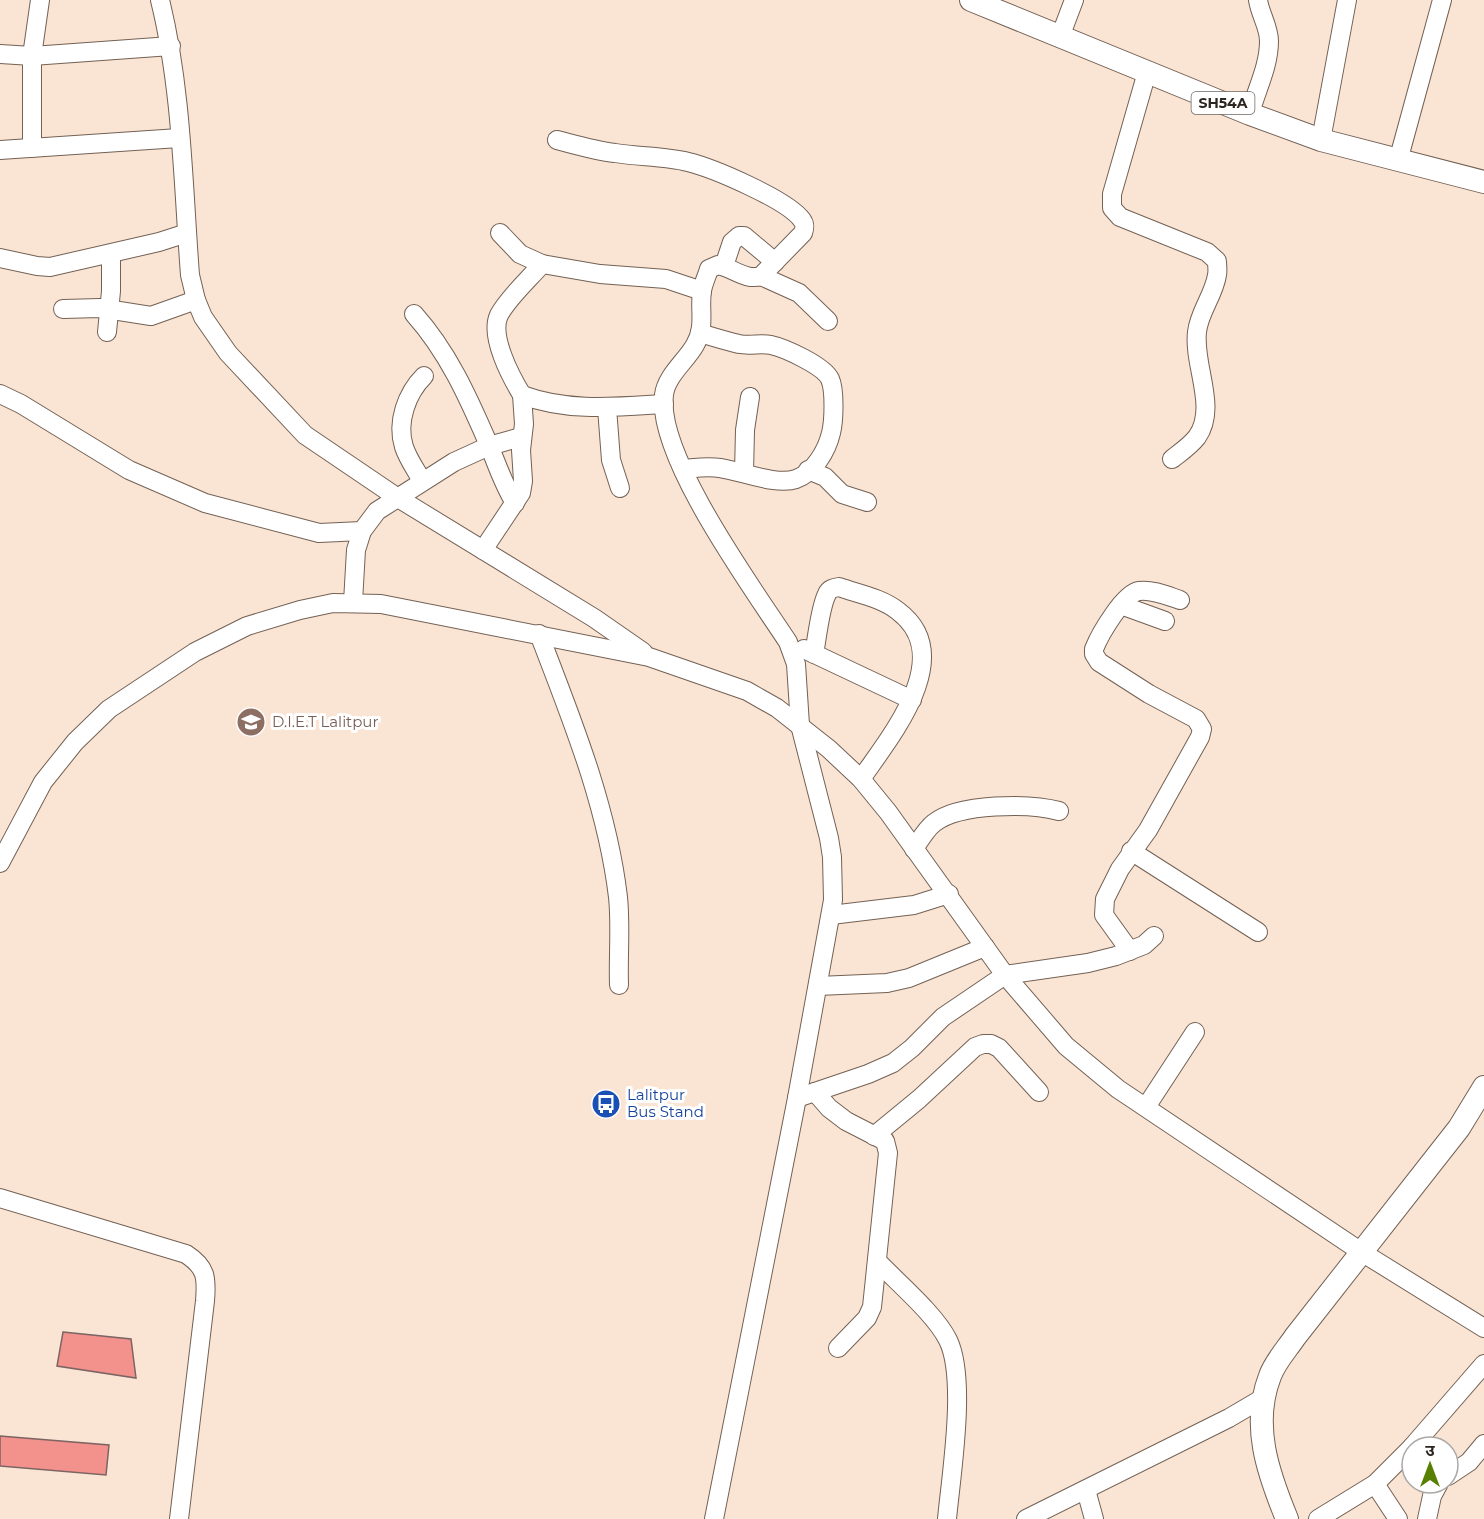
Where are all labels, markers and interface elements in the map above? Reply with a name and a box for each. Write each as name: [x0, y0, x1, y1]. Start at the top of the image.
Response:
road number: SH54A: [1192, 92, 1254, 114]
school or university icon: D.I.E.T Lalitpur: [235, 706, 267, 738]
place label: D.I.E.T Lalitpur: [272, 712, 378, 731]
place label: Lalitpur Bus Stand: [627, 1085, 704, 1121]
bus stop icon: Lalitpur Bus Stand: [590, 1088, 622, 1120]
north arrow: [1400, 1435, 1460, 1495]
text: उ: [1425, 1441, 1435, 1460]

